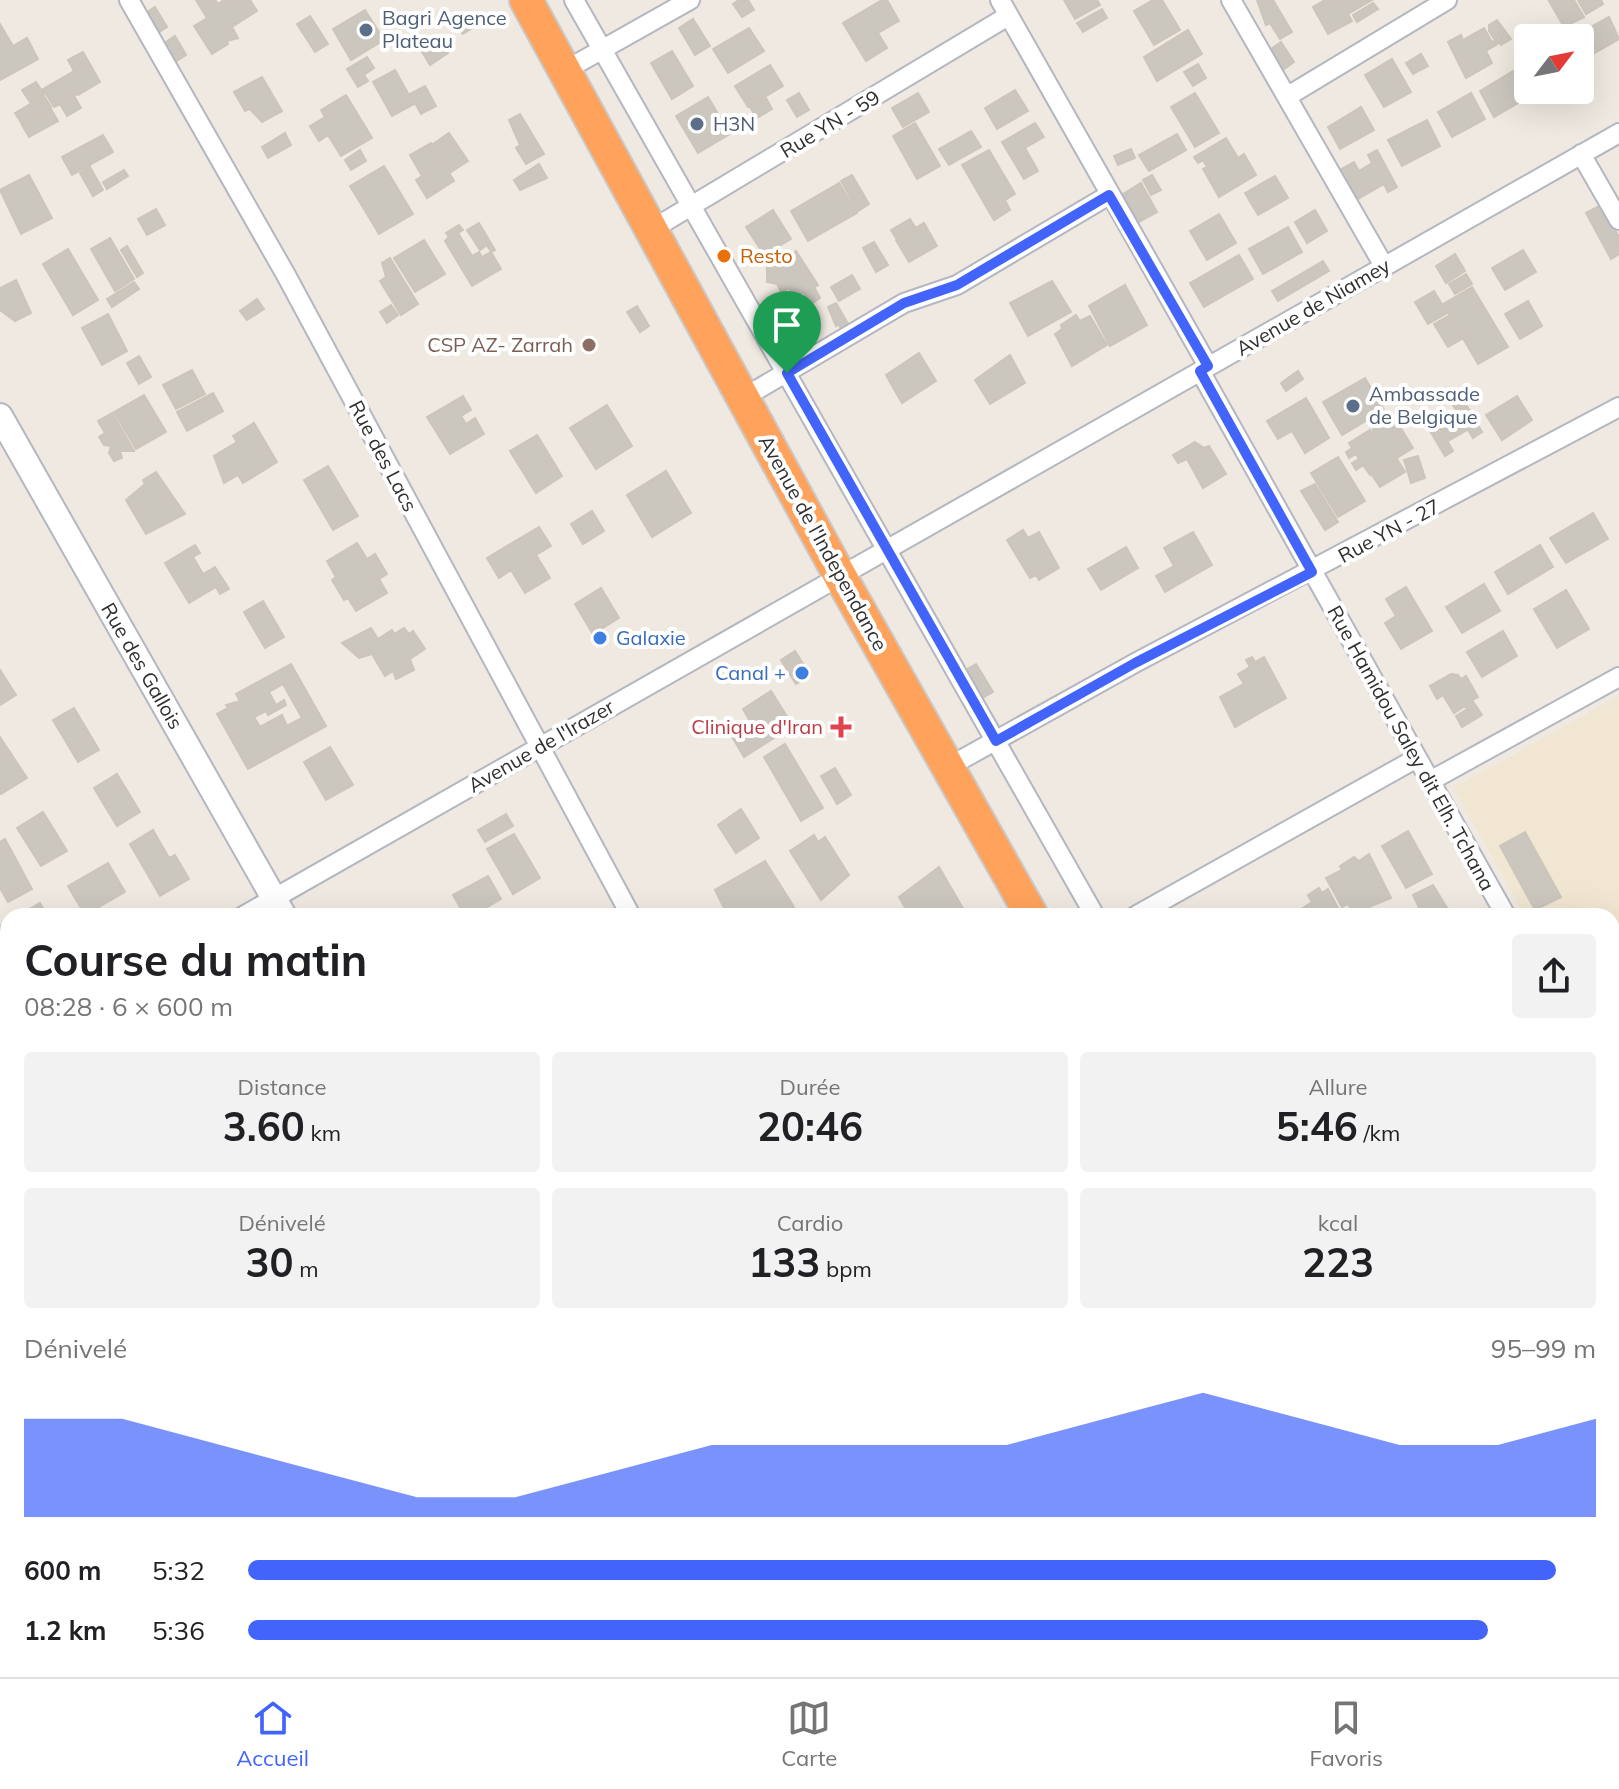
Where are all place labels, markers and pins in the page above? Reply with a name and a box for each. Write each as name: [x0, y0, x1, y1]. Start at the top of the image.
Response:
place label: Bagri Agence Plateau: [382, 5, 507, 53]
marker: Bagri Agence Plateau: [357, 21, 375, 39]
place label: H3N: [713, 111, 755, 136]
marker: H3N: [688, 115, 706, 133]
place label: Resto: [740, 243, 793, 268]
marker: Resto: [715, 247, 733, 265]
pin: [753, 291, 821, 373]
place label: CSP AZ- Zarrah: [427, 332, 573, 357]
marker: CSP AZ- Zarrah: [580, 336, 598, 354]
place label: Ambassade de Belgique: [1369, 381, 1480, 429]
marker: Ambassade de Belgique: [1344, 397, 1362, 415]
place label: Galaxie: [616, 625, 686, 650]
marker: Galaxie: [591, 629, 609, 647]
place label: Canal +: [715, 660, 786, 685]
marker: Canal +: [793, 664, 811, 682]
place label: Clinique d'Iran: [691, 714, 823, 739]
marker: Clinique d'Iran: [830, 716, 852, 738]

